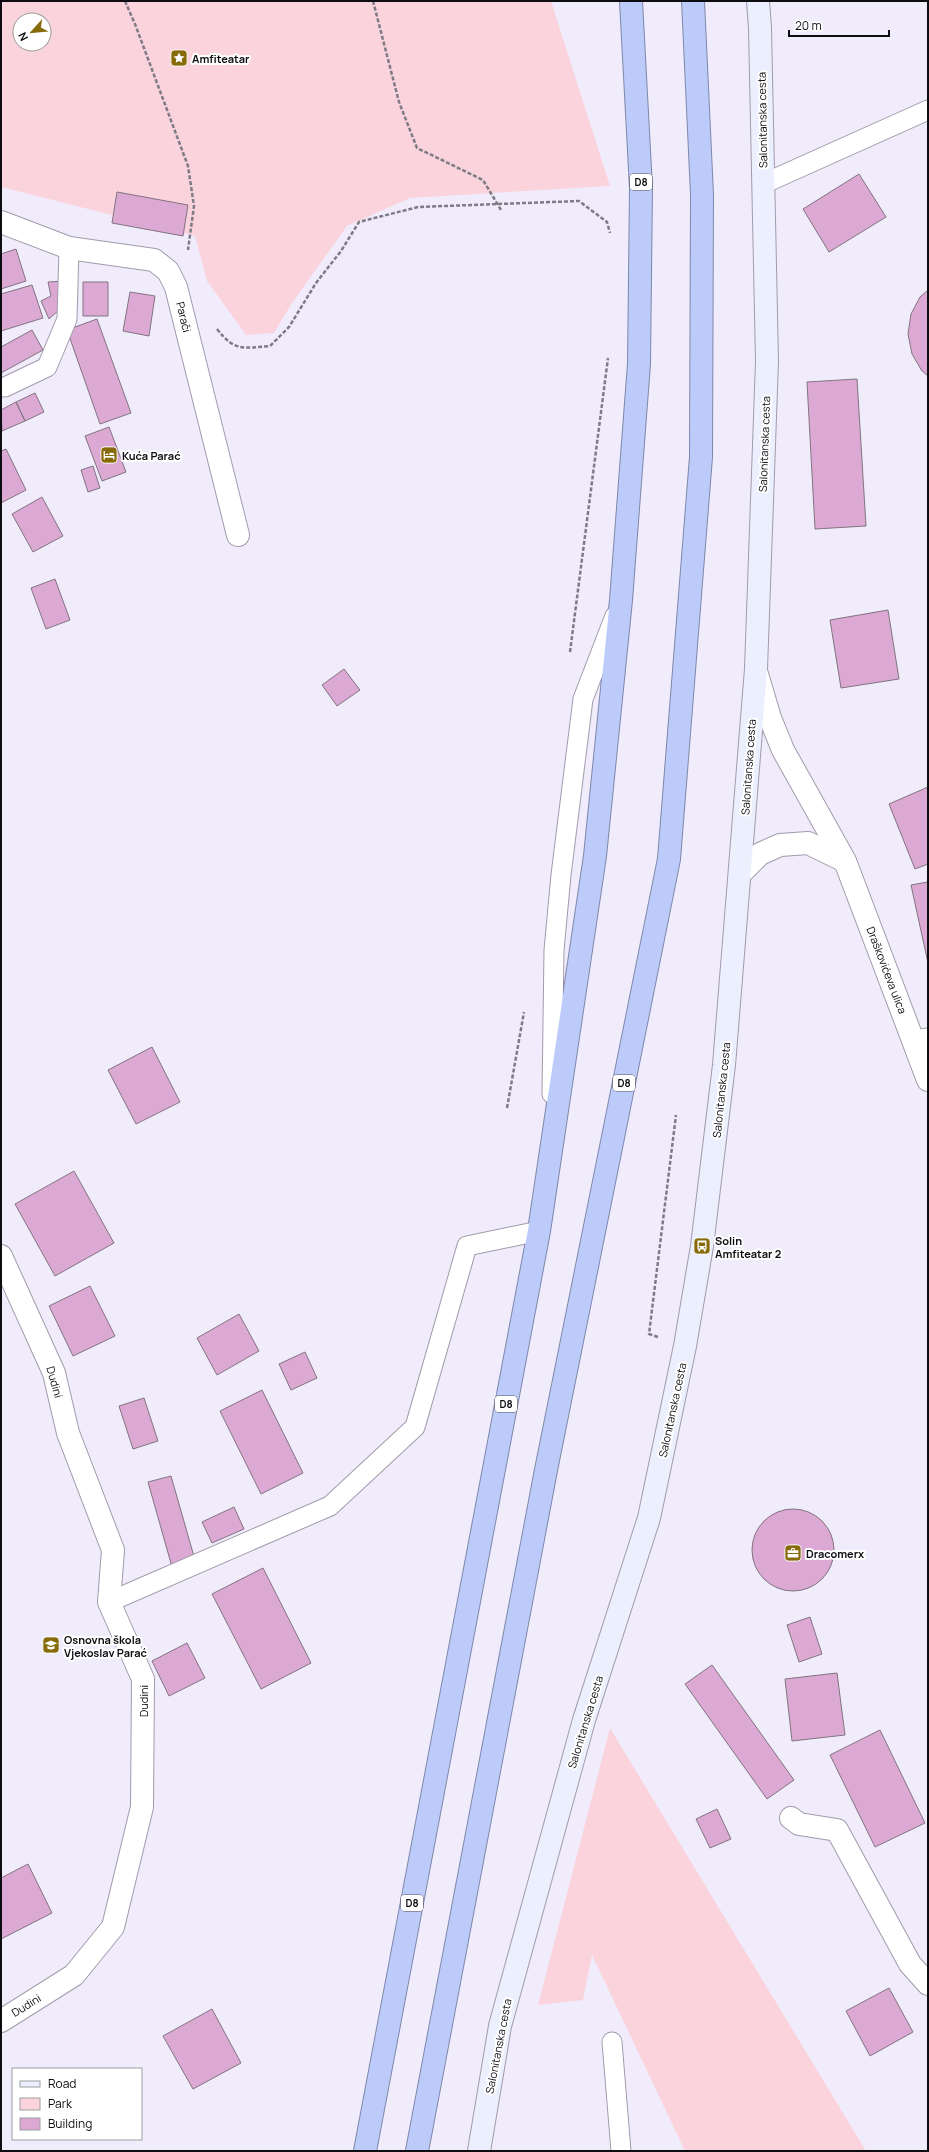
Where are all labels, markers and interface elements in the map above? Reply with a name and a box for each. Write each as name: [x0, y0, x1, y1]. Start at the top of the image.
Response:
north arrow: [12, 12, 52, 52]
scale bar: [789, 12, 889, 38]
text: 20 m: [795, 17, 822, 34]
text: N: [14, 30, 31, 44]
place icon: Amfiteatar: [169, 48, 189, 68]
place label: Amfiteatar: [192, 51, 250, 66]
street label: Salonitanska cesta: [754, 72, 770, 168]
road number: D8: [630, 174, 652, 190]
street label: Parači: [173, 300, 195, 334]
street label: Salonitanska cesta: [755, 396, 773, 492]
hotel icon: Kuća Parać: [99, 445, 119, 465]
place label: Kuća Parać: [122, 448, 181, 463]
street label: Salonitanska cesta: [737, 718, 759, 816]
street label: Draškovićeva ulica: [863, 924, 911, 1016]
street label: Salonitanska cesta: [709, 1041, 733, 1139]
road number: D8: [613, 1075, 635, 1091]
place label: Solin Amfiteatar 2: [715, 1233, 781, 1261]
bus stop icon: Solin Amfiteatar 2: [692, 1236, 712, 1256]
street label: Salonitanska cesta: [655, 1361, 689, 1459]
street label: Dudini: [43, 1364, 67, 1400]
road number: D8: [495, 1396, 517, 1412]
office icon: Dracomerx: [783, 1543, 803, 1563]
place label: Dracomerx: [806, 1546, 864, 1561]
place label: Osnovna škola Vjekoslav Parać: [64, 1632, 147, 1660]
school or university icon: Osnovna škola Vjekoslav Parać: [41, 1635, 61, 1655]
street label: Salonitanska cesta: [564, 1674, 606, 1770]
street label: Dudini: [136, 1685, 151, 1717]
road number: D8: [401, 1895, 423, 1911]
street label: Dudini: [8, 1990, 44, 2020]
street label: Salonitanska cesta: [481, 1997, 515, 2095]
legend: [12, 2068, 142, 2140]
text: Road: [48, 2075, 76, 2092]
text: Park: [48, 2095, 73, 2112]
text: Building: [48, 2115, 92, 2132]

